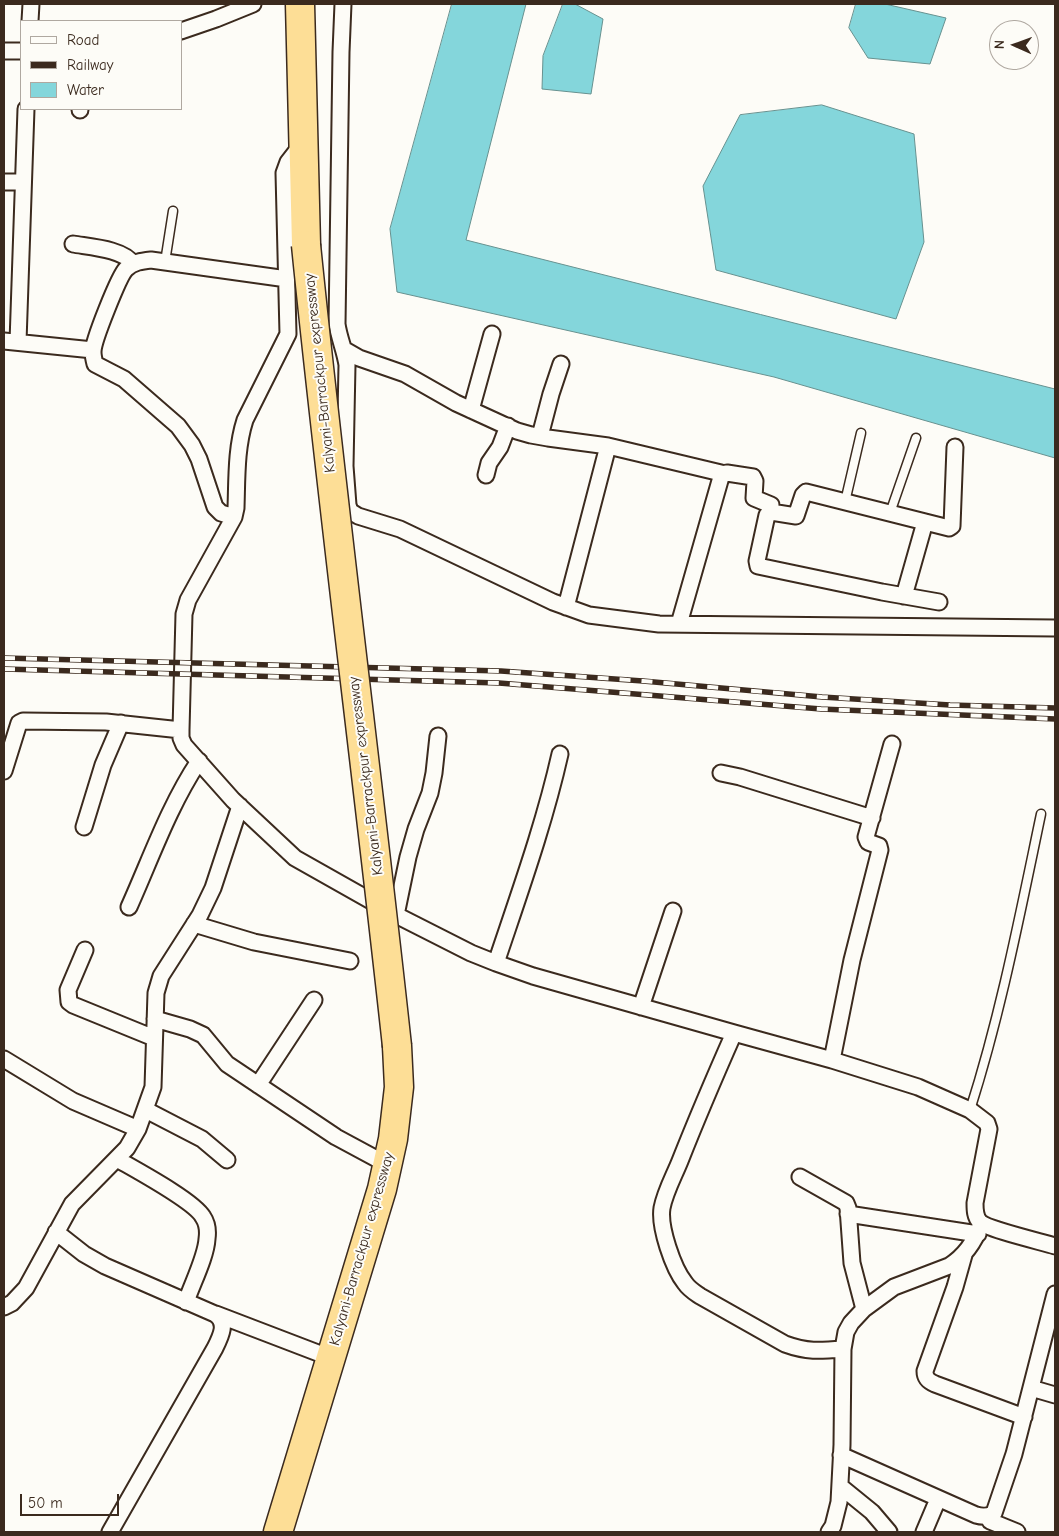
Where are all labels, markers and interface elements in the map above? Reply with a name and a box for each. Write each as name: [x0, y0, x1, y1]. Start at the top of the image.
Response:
legend: [20, 20, 182, 110]
north arrow: [989, 20, 1039, 70]
text: Road: [67, 31, 99, 49]
text: N: [991, 40, 1008, 49]
text: Railway: [67, 56, 113, 74]
text: Water: [67, 81, 104, 99]
street label: Kalyani-Barrackpur expressway: [301, 272, 339, 474]
street label: Kalyani-Barrackpur expressway: [345, 676, 387, 876]
street label: Kalyani-Barrackpur expressway: [326, 1150, 398, 1348]
scale bar: [22, 1484, 121, 1516]
text: 50 m: [28, 1494, 63, 1512]

